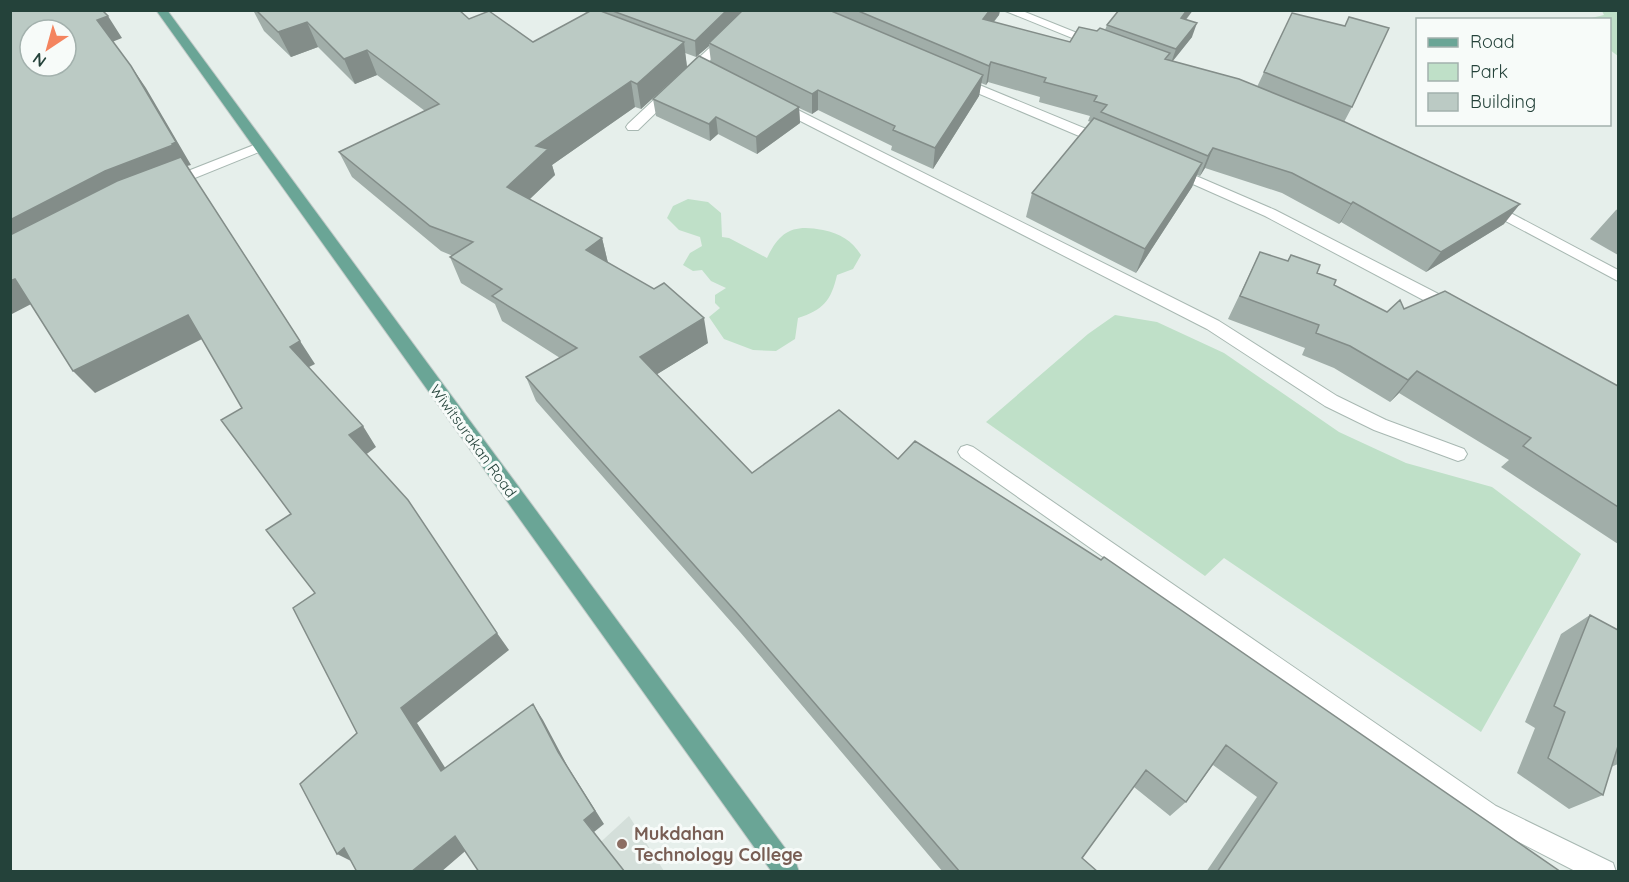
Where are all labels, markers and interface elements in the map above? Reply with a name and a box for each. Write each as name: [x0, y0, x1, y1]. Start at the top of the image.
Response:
north arrow: [18, 18, 78, 78]
legend: [1416, 18, 1611, 126]
text: Road: [1470, 30, 1515, 53]
text: N: [29, 49, 50, 72]
text: Park: [1470, 60, 1508, 83]
text: Building: [1470, 90, 1536, 113]
street label: Wiwitsurakan Road: [426, 381, 521, 501]
place label: Mukdahan Technology College: [634, 822, 803, 866]
marker: Mukdahan Technology College: [615, 837, 629, 851]

